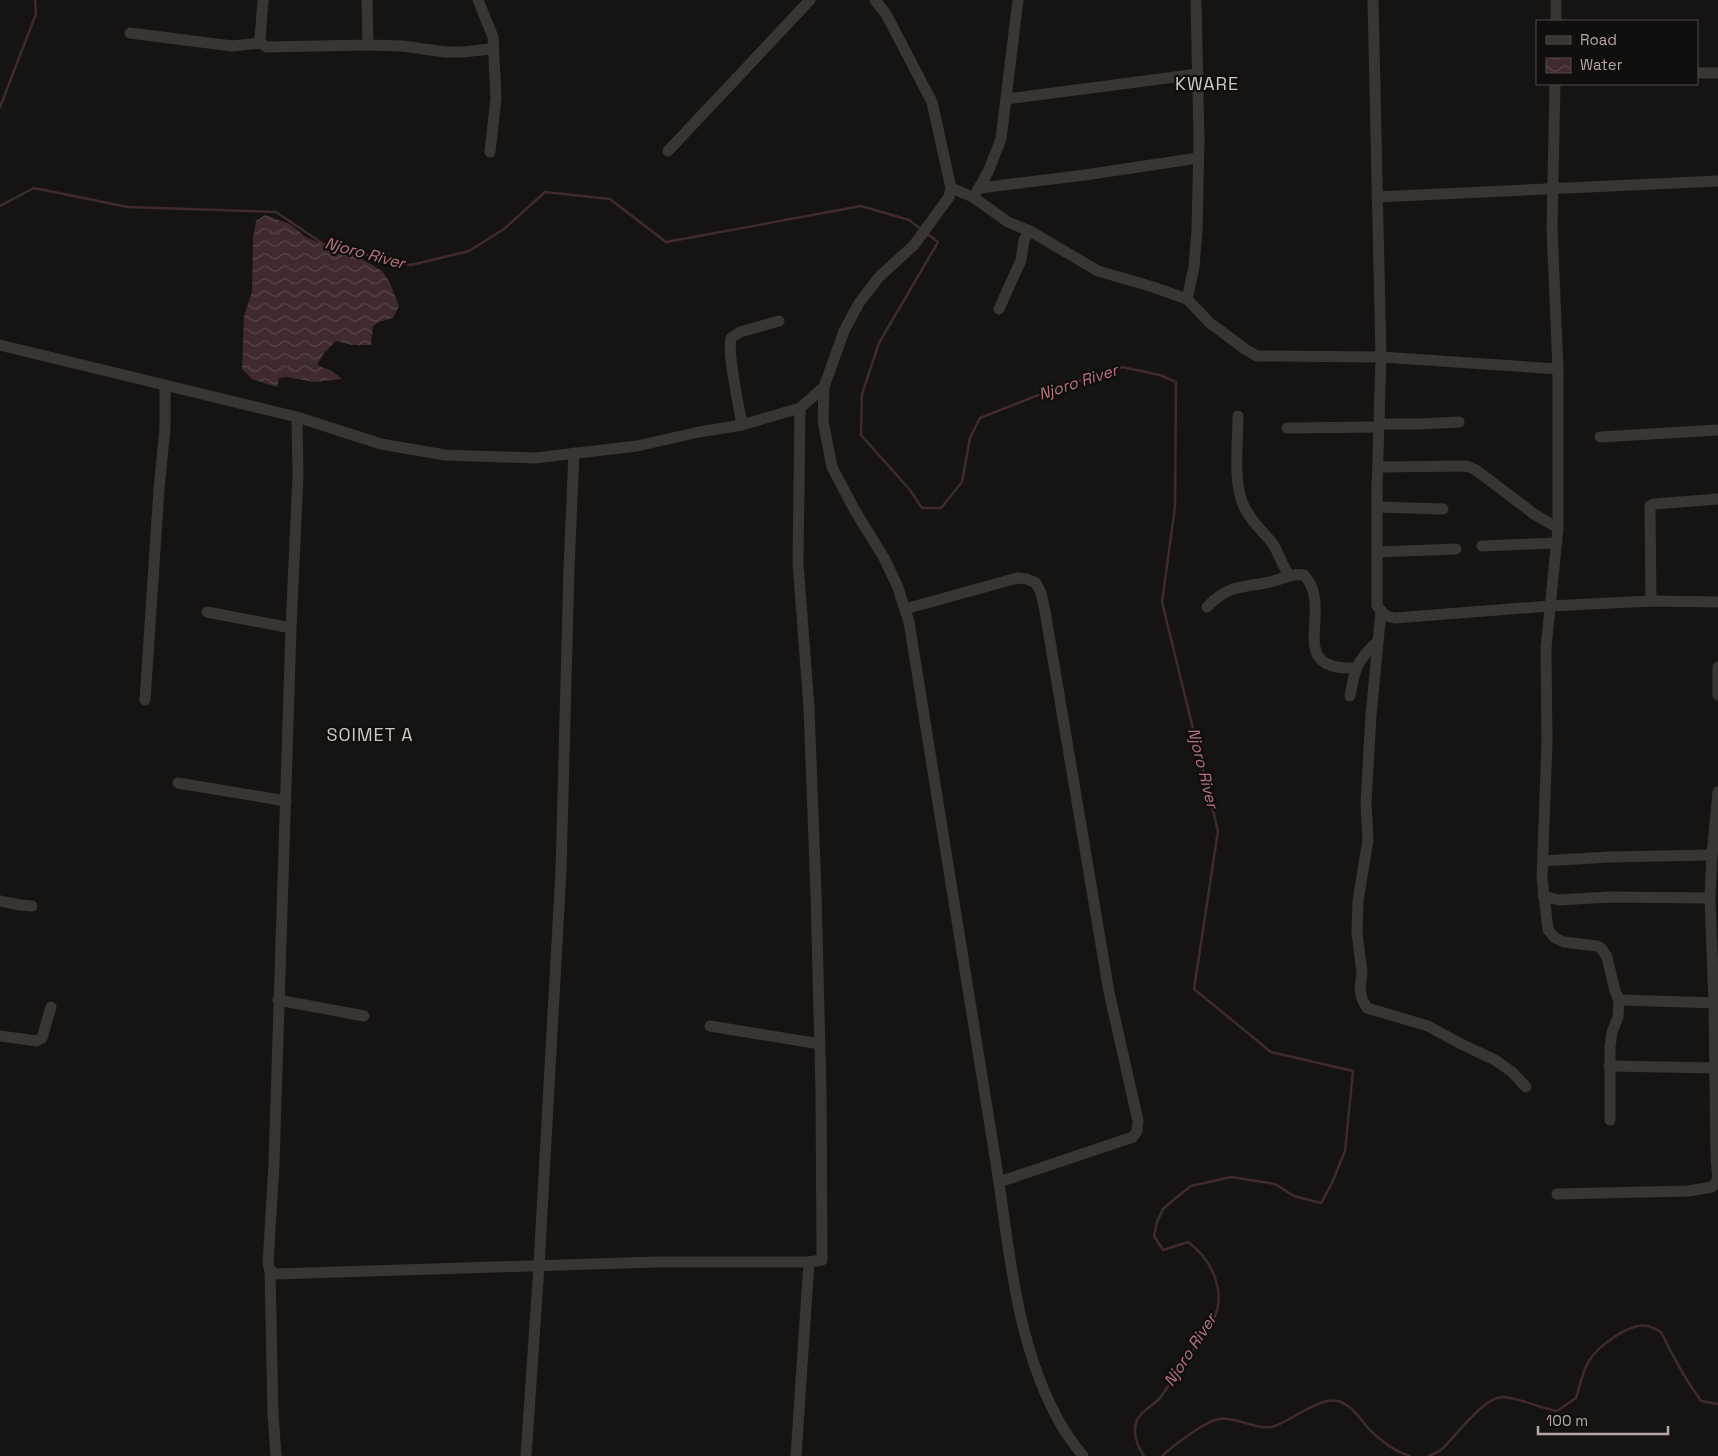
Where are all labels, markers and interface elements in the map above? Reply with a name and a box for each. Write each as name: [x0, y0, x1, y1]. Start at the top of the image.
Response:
legend: [1536, 20, 1698, 85]
text: Road: [1580, 30, 1617, 49]
text: Water: [1580, 55, 1623, 74]
district label: KWARE: [1175, 72, 1239, 95]
water label: Njoro River: [323, 232, 409, 274]
water label: Njoro River: [1036, 359, 1122, 405]
district label: SOIMET A: [326, 723, 414, 746]
water label: Njoro River: [1183, 726, 1224, 812]
water label: Njoro River: [1159, 1308, 1222, 1390]
scale bar: [1538, 1404, 1668, 1436]
text: 100 m: [1546, 1411, 1588, 1430]

